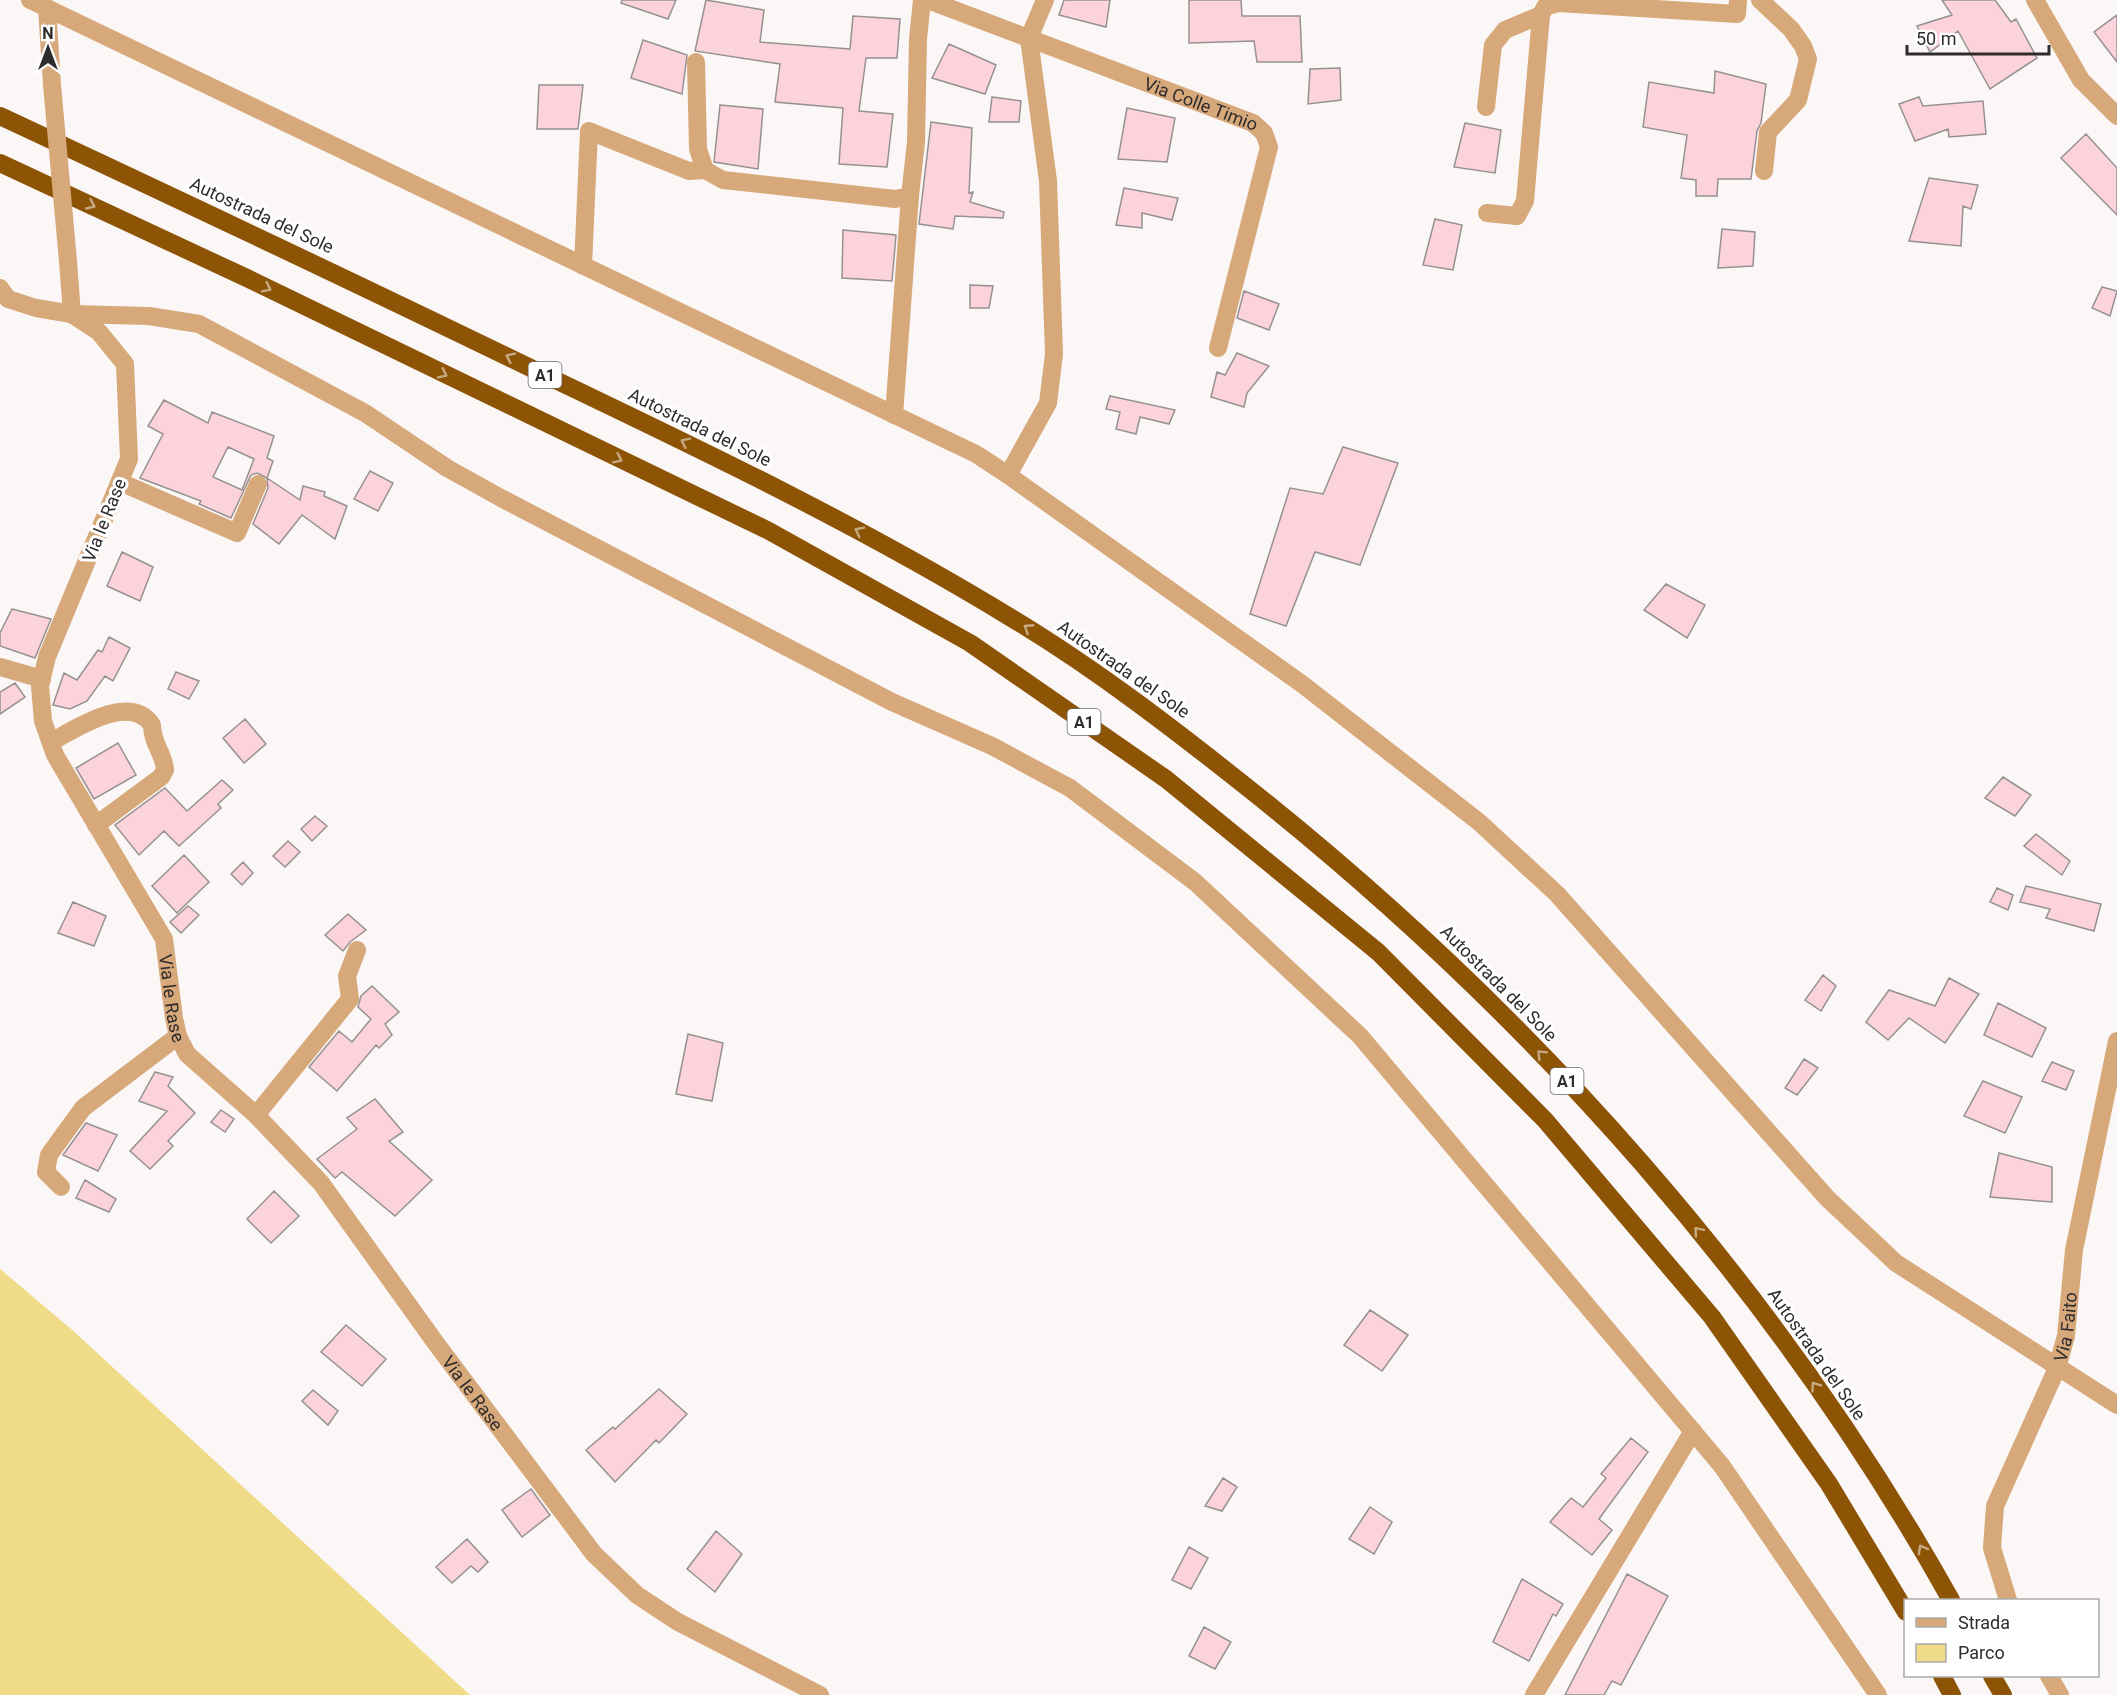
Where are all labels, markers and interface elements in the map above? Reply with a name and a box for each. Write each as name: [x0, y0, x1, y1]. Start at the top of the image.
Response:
north arrow: [18, 18, 78, 78]
scale bar: [1907, 18, 2050, 56]
text: N: [42, 24, 54, 43]
text: 50 m: [1916, 28, 1956, 49]
street label: Via Colle Timio: [1141, 72, 1261, 134]
street label: Autostrada del Sole: [187, 172, 337, 258]
one-way arrow: [85, 198, 96, 210]
one-way arrow: [261, 281, 272, 293]
one-way arrow: [505, 353, 516, 365]
road number: A1: [528, 362, 562, 388]
one-way arrow: [436, 367, 447, 379]
street label: Autostrada del Sole: [625, 383, 775, 471]
one-way arrow: [681, 438, 692, 450]
one-way arrow: [612, 452, 623, 463]
street label: Via le Rase: [78, 475, 130, 565]
one-way arrow: [855, 527, 865, 538]
street label: Autostrada del Sole: [1054, 616, 1194, 722]
one-way arrow: [1024, 624, 1035, 635]
road number: A1: [1068, 709, 1100, 735]
street label: Autostrada del Sole: [1436, 920, 1562, 1046]
street label: Via le Rase: [156, 953, 190, 1046]
one-way arrow: [1537, 1050, 1548, 1061]
road number: A1: [1550, 1068, 1584, 1094]
one-way arrow: [1695, 1226, 1706, 1237]
street label: Autostrada del Sole: [1764, 1284, 1870, 1424]
street label: Via Faito: [2049, 1291, 2081, 1364]
street label: Via le Rase: [438, 1351, 508, 1434]
one-way arrow: [1811, 1382, 1822, 1393]
one-way arrow: [1918, 1545, 1929, 1556]
legend: [1904, 1599, 2099, 1677]
text: Strada: [1958, 1612, 2010, 1633]
text: Parco: [1958, 1642, 2005, 1663]

